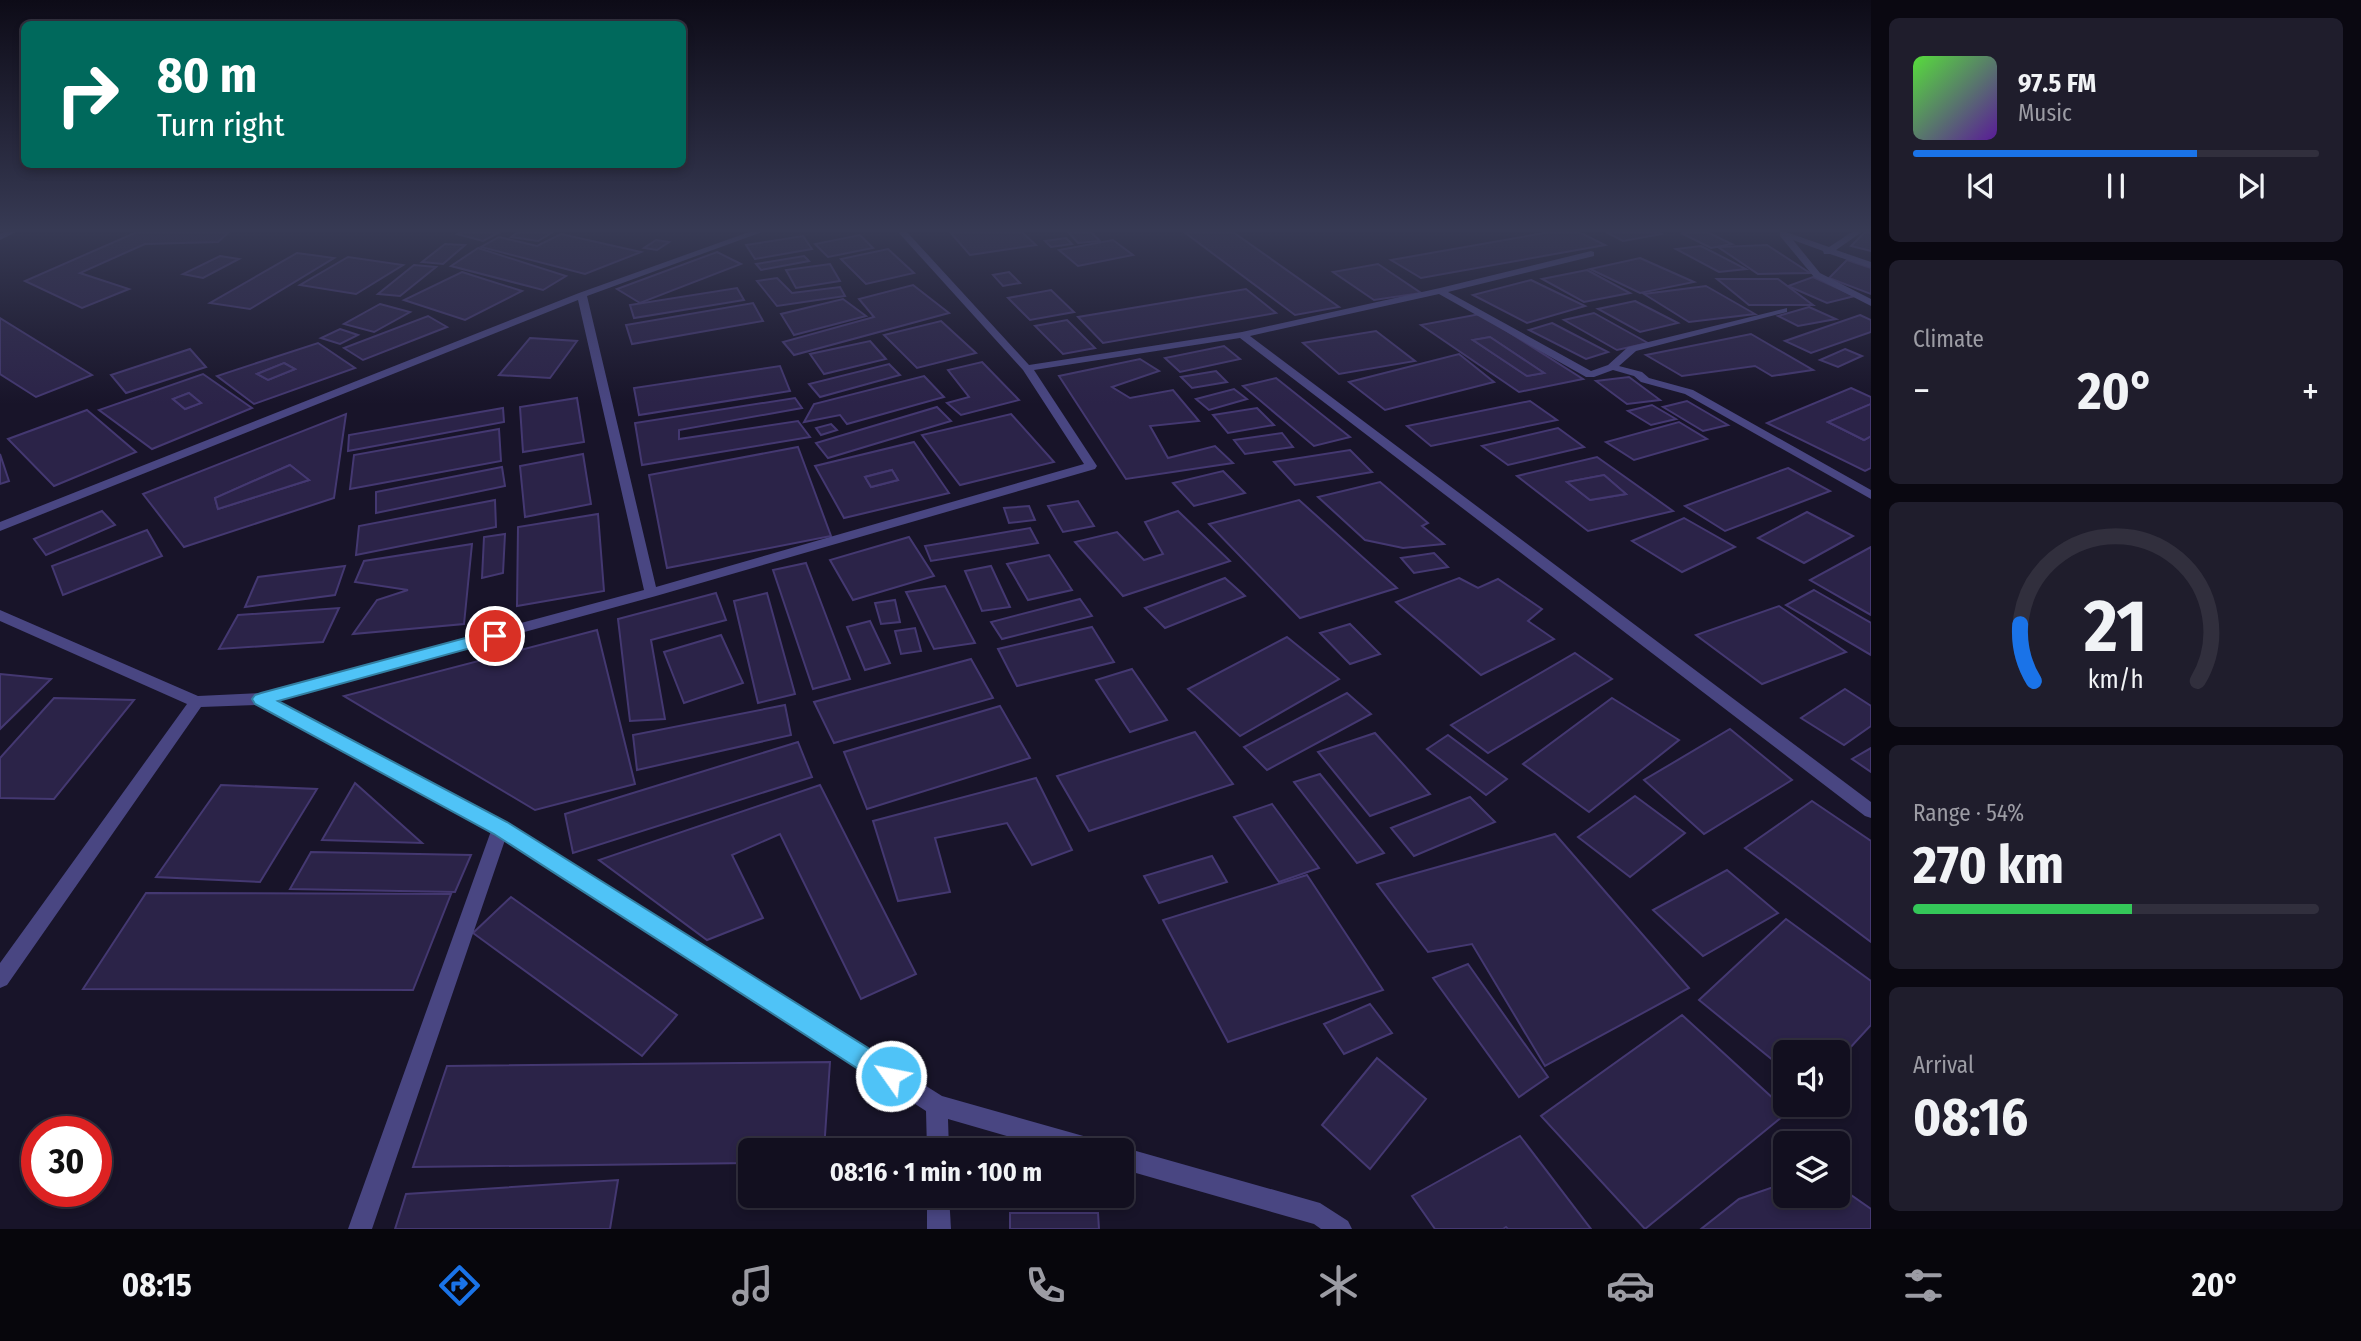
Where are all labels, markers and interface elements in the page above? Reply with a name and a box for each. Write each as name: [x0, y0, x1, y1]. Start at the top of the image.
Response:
text: 80 m: [157, 46, 257, 105]
icon: right: [42, 49, 133, 140]
text: 97.5 FM: [2018, 68, 2096, 99]
text: Music: [2018, 99, 2072, 127]
text: Turn right: [157, 106, 284, 144]
icon: previous: [1962, 167, 2000, 205]
icon: pause: [2097, 167, 2135, 205]
icon: next: [2232, 167, 2270, 205]
text: Climate: [1913, 325, 1984, 353]
text: 20°: [2078, 360, 2154, 423]
text: −: [1913, 368, 1930, 414]
text: +: [2302, 368, 2319, 414]
text: 21: [2083, 583, 2148, 670]
pin: [465, 606, 525, 666]
icon: arrive: [476, 617, 514, 655]
text: km/h: [2088, 664, 2144, 694]
text: Range · 54%: [1913, 799, 2024, 827]
text: 270 km: [1913, 834, 2064, 897]
position arrow: [854, 1039, 928, 1113]
map controls: [1773, 1040, 1850, 1208]
button: sound: [1773, 1040, 1850, 1117]
text: Arrival: [1913, 1051, 1974, 1079]
text: 08:16: [1913, 1086, 2028, 1149]
speed limit sign: 30: [21, 1116, 112, 1207]
button: layers: [1773, 1131, 1850, 1208]
text: 08:16 · 1 min · 100 m: [830, 1157, 1042, 1188]
icon: directions: [435, 1261, 484, 1310]
icon: music: [728, 1261, 777, 1310]
icon: phone: [1021, 1261, 1070, 1310]
icon: climate: [1314, 1261, 1363, 1310]
icon: car: [1606, 1261, 1655, 1310]
icon: filters: [1899, 1261, 1948, 1310]
text: 08:15: [122, 1266, 192, 1304]
text: 20°: [2192, 1266, 2239, 1304]

